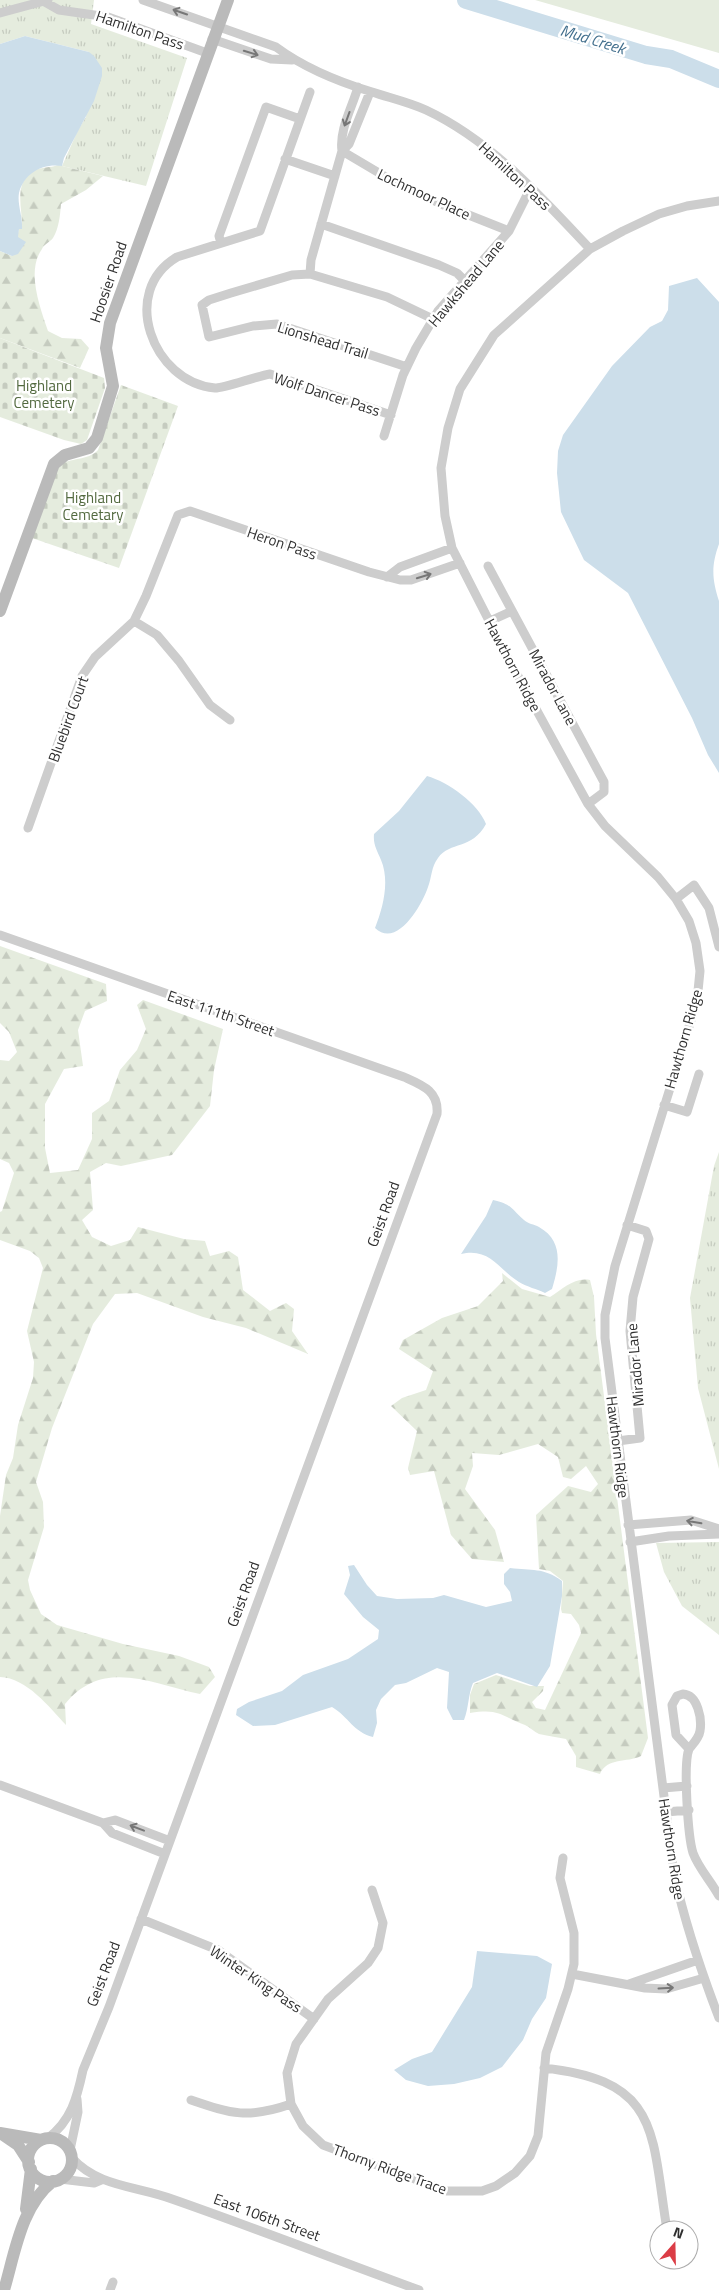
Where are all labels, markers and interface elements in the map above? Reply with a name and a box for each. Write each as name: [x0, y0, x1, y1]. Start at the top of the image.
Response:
street label: Hamilton Pass: [93, 4, 187, 56]
one-way arrow: [173, 7, 189, 17]
water label: Mud Creek: [558, 18, 630, 61]
one-way arrow: [243, 48, 259, 58]
one-way arrow: [342, 111, 352, 127]
street label: Hamilton Pass: [474, 136, 556, 216]
street label: Lochmoor Place: [374, 162, 474, 226]
street label: Hawkshead Lane: [422, 234, 510, 332]
street label: Hoosier Road: [83, 238, 133, 326]
street label: Lionshead Trail: [275, 315, 371, 365]
street label: Wolf Dancer Pass: [271, 366, 383, 422]
park label: Highland Cemetery: [14, 374, 74, 414]
park label: Highland Cemetary: [63, 486, 123, 526]
street label: Heron Pass: [244, 520, 320, 566]
one-way arrow: [416, 571, 432, 581]
street label: Hawthorn Ridge: [479, 614, 547, 716]
street label: Mirador Lane: [523, 645, 583, 729]
street label: Bluebird Court: [42, 672, 94, 765]
street label: East 111th Street: [164, 984, 278, 1042]
street label: Hawthorn Ridge: [658, 987, 708, 1091]
street label: Geist Road: [361, 1178, 405, 1250]
street label: Mirador Lane: [620, 1323, 650, 1407]
street label: Hawthorn Ridge: [600, 1395, 636, 1499]
one-way arrow: [686, 1516, 702, 1526]
street label: Geist Road: [221, 1558, 265, 1630]
street label: Hawthorn Ridge: [653, 1797, 691, 1901]
one-way arrow: [129, 1823, 145, 1832]
street label: Geist Road: [80, 1938, 126, 2010]
street label: Winter King Pass: [205, 1940, 307, 2018]
one-way arrow: [657, 1984, 673, 1993]
street label: Thorny Ridge Trace: [330, 2138, 450, 2200]
street label: East 106th Street: [211, 2187, 324, 2247]
north arrow: [649, 2220, 699, 2270]
text: N: [670, 2221, 687, 2244]

